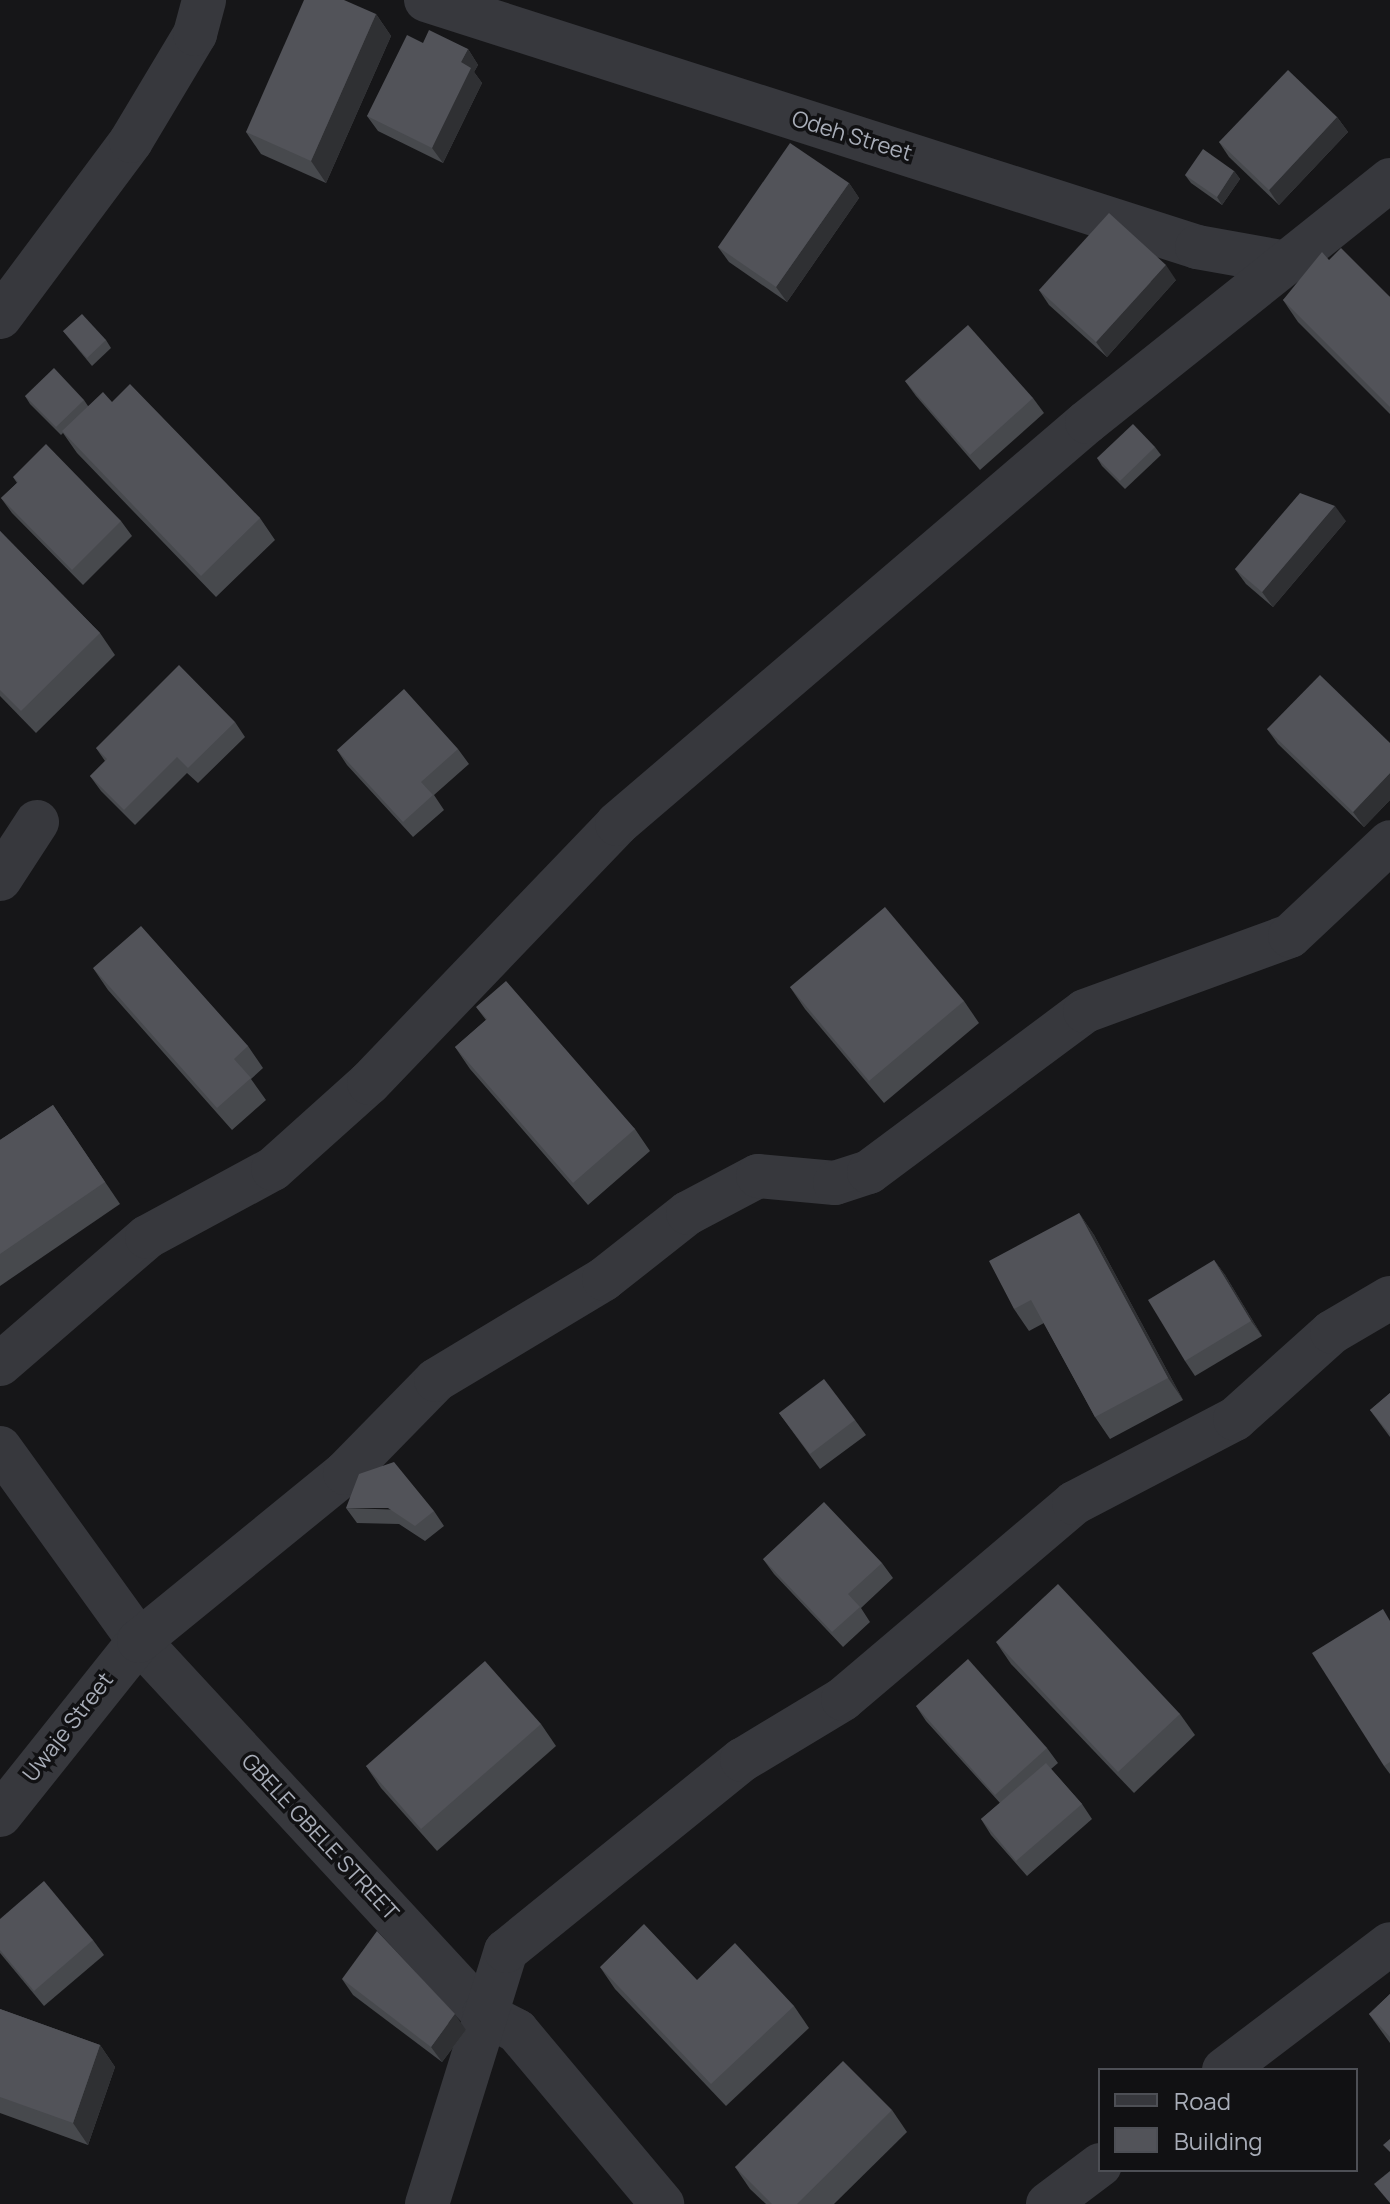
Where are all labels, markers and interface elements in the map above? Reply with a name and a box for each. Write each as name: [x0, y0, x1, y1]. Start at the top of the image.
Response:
street label: Odeh Street: [789, 105, 915, 167]
street label: Uwaje Street: [17, 1667, 119, 1787]
street label: GBELE GBELE STREET: [236, 1748, 404, 1926]
legend: [1098, 2068, 1358, 2172]
text: Road: [1174, 2084, 1231, 2117]
text: Building: [1174, 2124, 1262, 2157]

